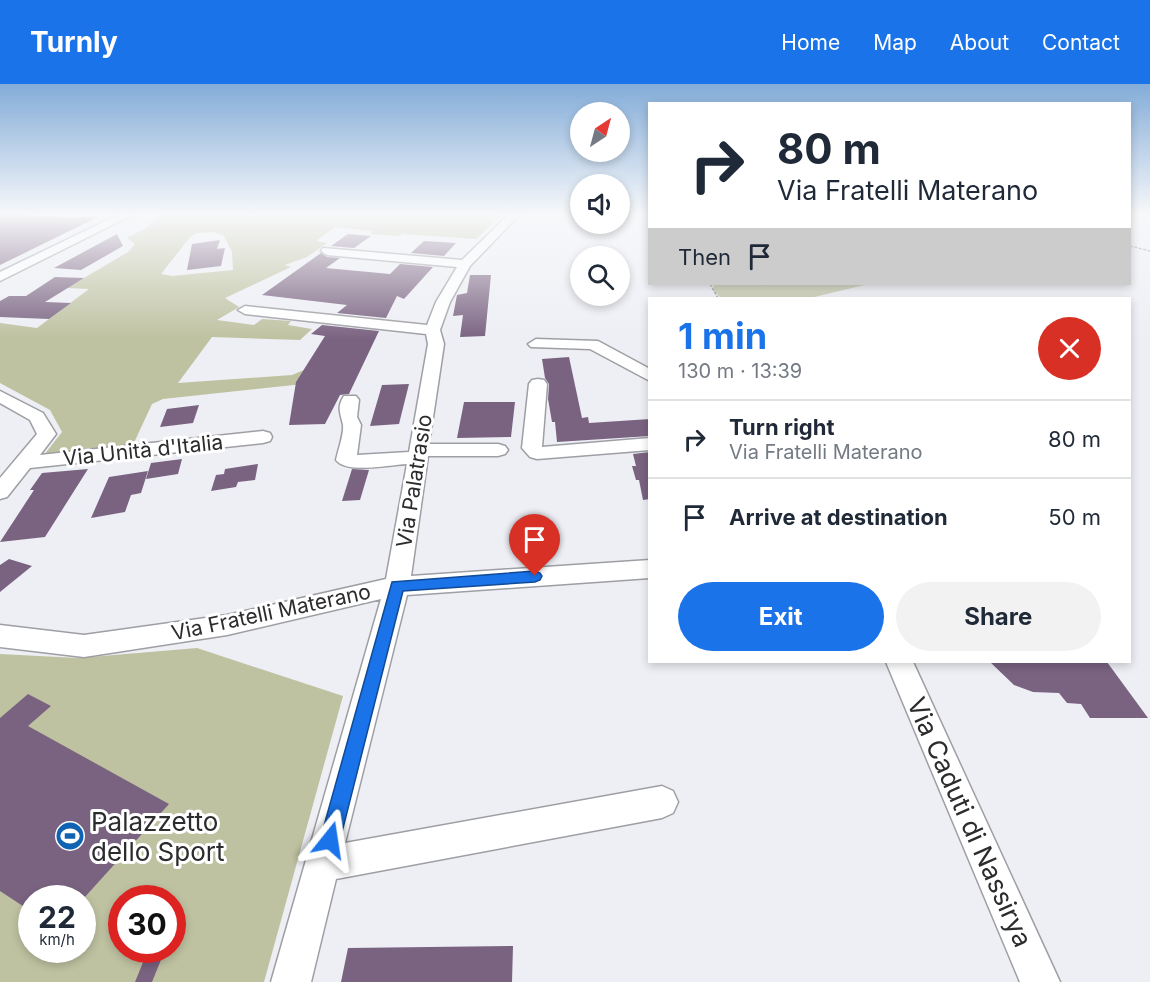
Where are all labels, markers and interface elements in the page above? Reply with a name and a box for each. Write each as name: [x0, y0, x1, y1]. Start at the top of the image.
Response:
text: Turnly: [30, 25, 118, 59]
text: Home: [781, 30, 840, 55]
text: Map: [873, 30, 917, 55]
text: About: [950, 30, 1009, 55]
text: Contact: [1042, 30, 1120, 55]
north arrow: [570, 102, 630, 162]
map controls: [570, 102, 630, 306]
text: 80 m: [777, 123, 881, 174]
icon: right: [678, 126, 756, 204]
button: sound: [570, 174, 630, 234]
text: Via Fratelli Materano: [777, 174, 1038, 207]
icon: arrive: [743, 240, 776, 273]
text: Then: [678, 244, 731, 270]
button: search: [570, 246, 630, 306]
text: 1 min: [678, 314, 767, 358]
button: close: [1038, 317, 1101, 380]
text: 130 m · 13:39: [678, 359, 802, 383]
street label: Via Palatrasio: [391, 413, 437, 549]
text: Turn right: [729, 414, 835, 440]
icon: right: [678, 423, 711, 456]
text: 80 m: [1048, 426, 1101, 452]
street label: Via Unità d'Italia: [62, 429, 224, 471]
text: Via Fratelli Materano: [729, 440, 923, 464]
icon: arrive: [678, 501, 711, 534]
text: Arrive at destination: [729, 504, 948, 530]
text: 50 m: [1048, 504, 1101, 530]
pin: [509, 514, 560, 576]
icon: arrive: [518, 523, 551, 556]
street label: Via Fratelli Materano: [169, 579, 373, 645]
button: Exit: [678, 582, 884, 651]
button: Share: [896, 582, 1101, 651]
street label: Via Caduti di Nassirya: [901, 692, 1039, 952]
place label: Palazzetto dello Sport: [91, 806, 224, 867]
position arrow: [298, 808, 362, 872]
sports icon: Palazzetto dello Sport: [54, 820, 86, 852]
speed limit sign: 30: [108, 885, 186, 963]
text: 22: [38, 899, 76, 935]
text: km/h: [39, 930, 75, 949]

